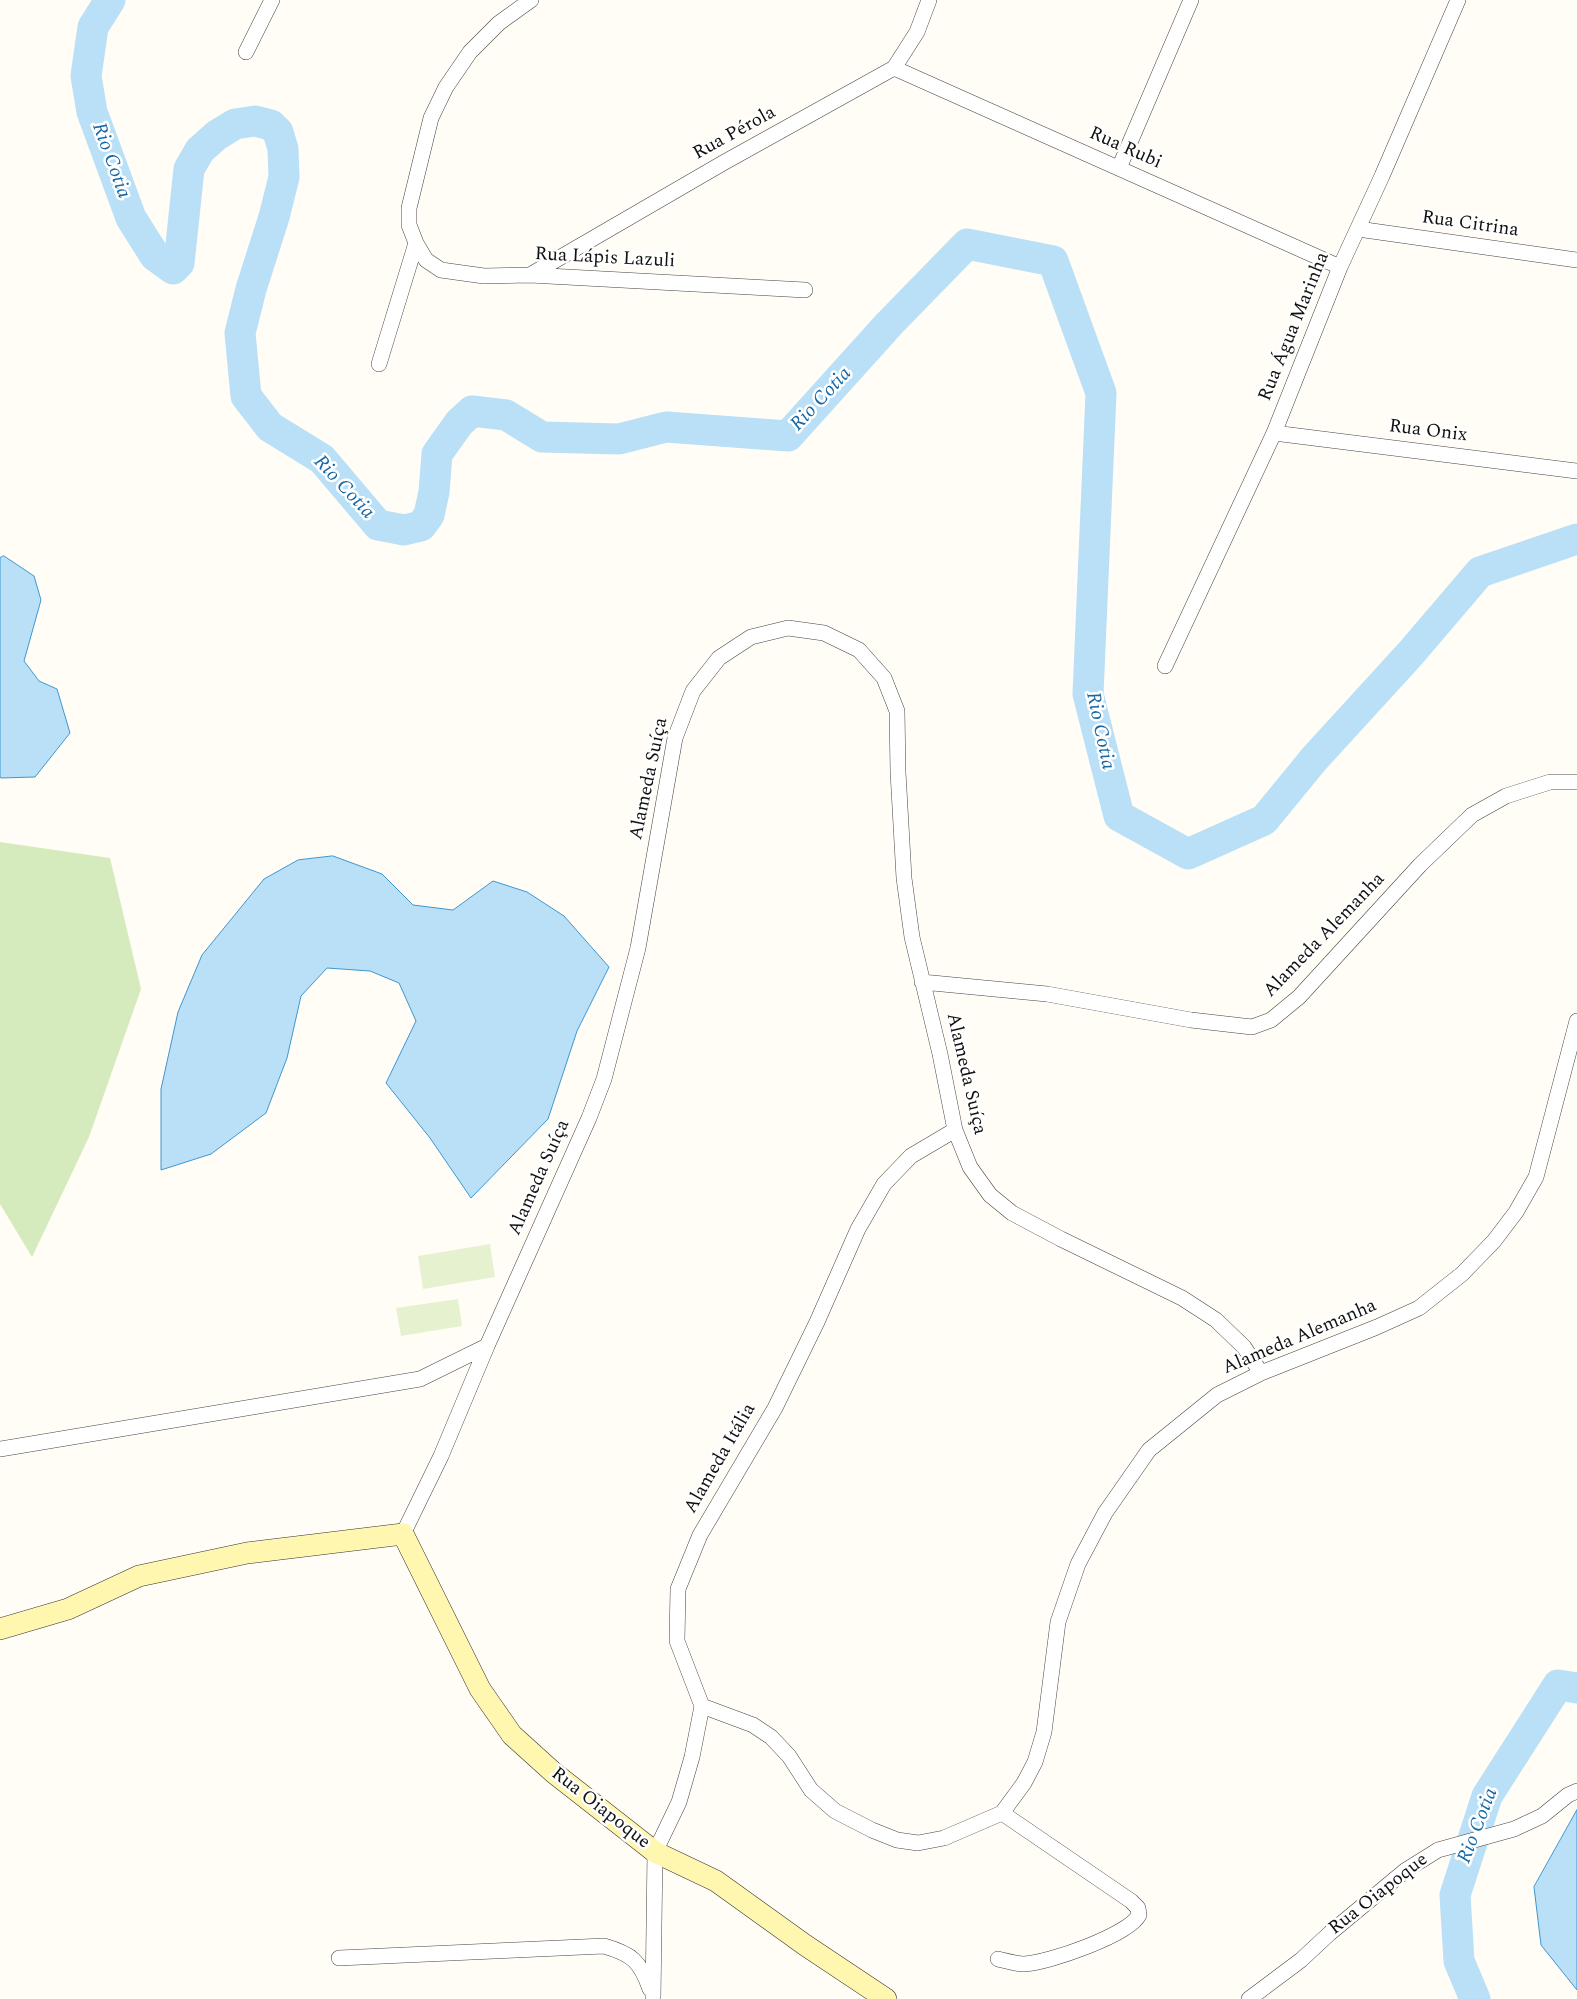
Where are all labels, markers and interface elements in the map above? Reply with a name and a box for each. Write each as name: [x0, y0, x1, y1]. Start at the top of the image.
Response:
street label: Rua Pérola: [690, 102, 780, 166]
water label: Rio Cotia: [85, 120, 135, 202]
street label: Rua Rubi: [1085, 123, 1165, 175]
street label: Rua Citrina: [1420, 207, 1520, 243]
street label: Rua Lápis Lazuli: [534, 244, 676, 274]
street label: Rua Água Marinha: [1255, 249, 1335, 405]
water label: Rio Cotia: [786, 363, 858, 437]
street label: Rua Onix: [1387, 416, 1469, 448]
water label: Rio Cotia: [307, 451, 379, 525]
water label: Rio Cotia: [1079, 690, 1119, 772]
street label: Alameda Suíça: [626, 716, 674, 842]
street label: Alameda Alemanha: [1260, 869, 1390, 1003]
street label: Alameda Suíça: [940, 1011, 990, 1137]
street label: Alameda Suíça: [504, 1117, 576, 1239]
street label: Alameda Alemanha: [1220, 1295, 1380, 1381]
street label: Alameda Itália: [680, 1400, 762, 1518]
street label: Rua Oiapoque: [546, 1763, 654, 1855]
water label: Rio Cotia: [1454, 1785, 1504, 1867]
street label: Rua Oiapoque: [1325, 1849, 1433, 1941]

